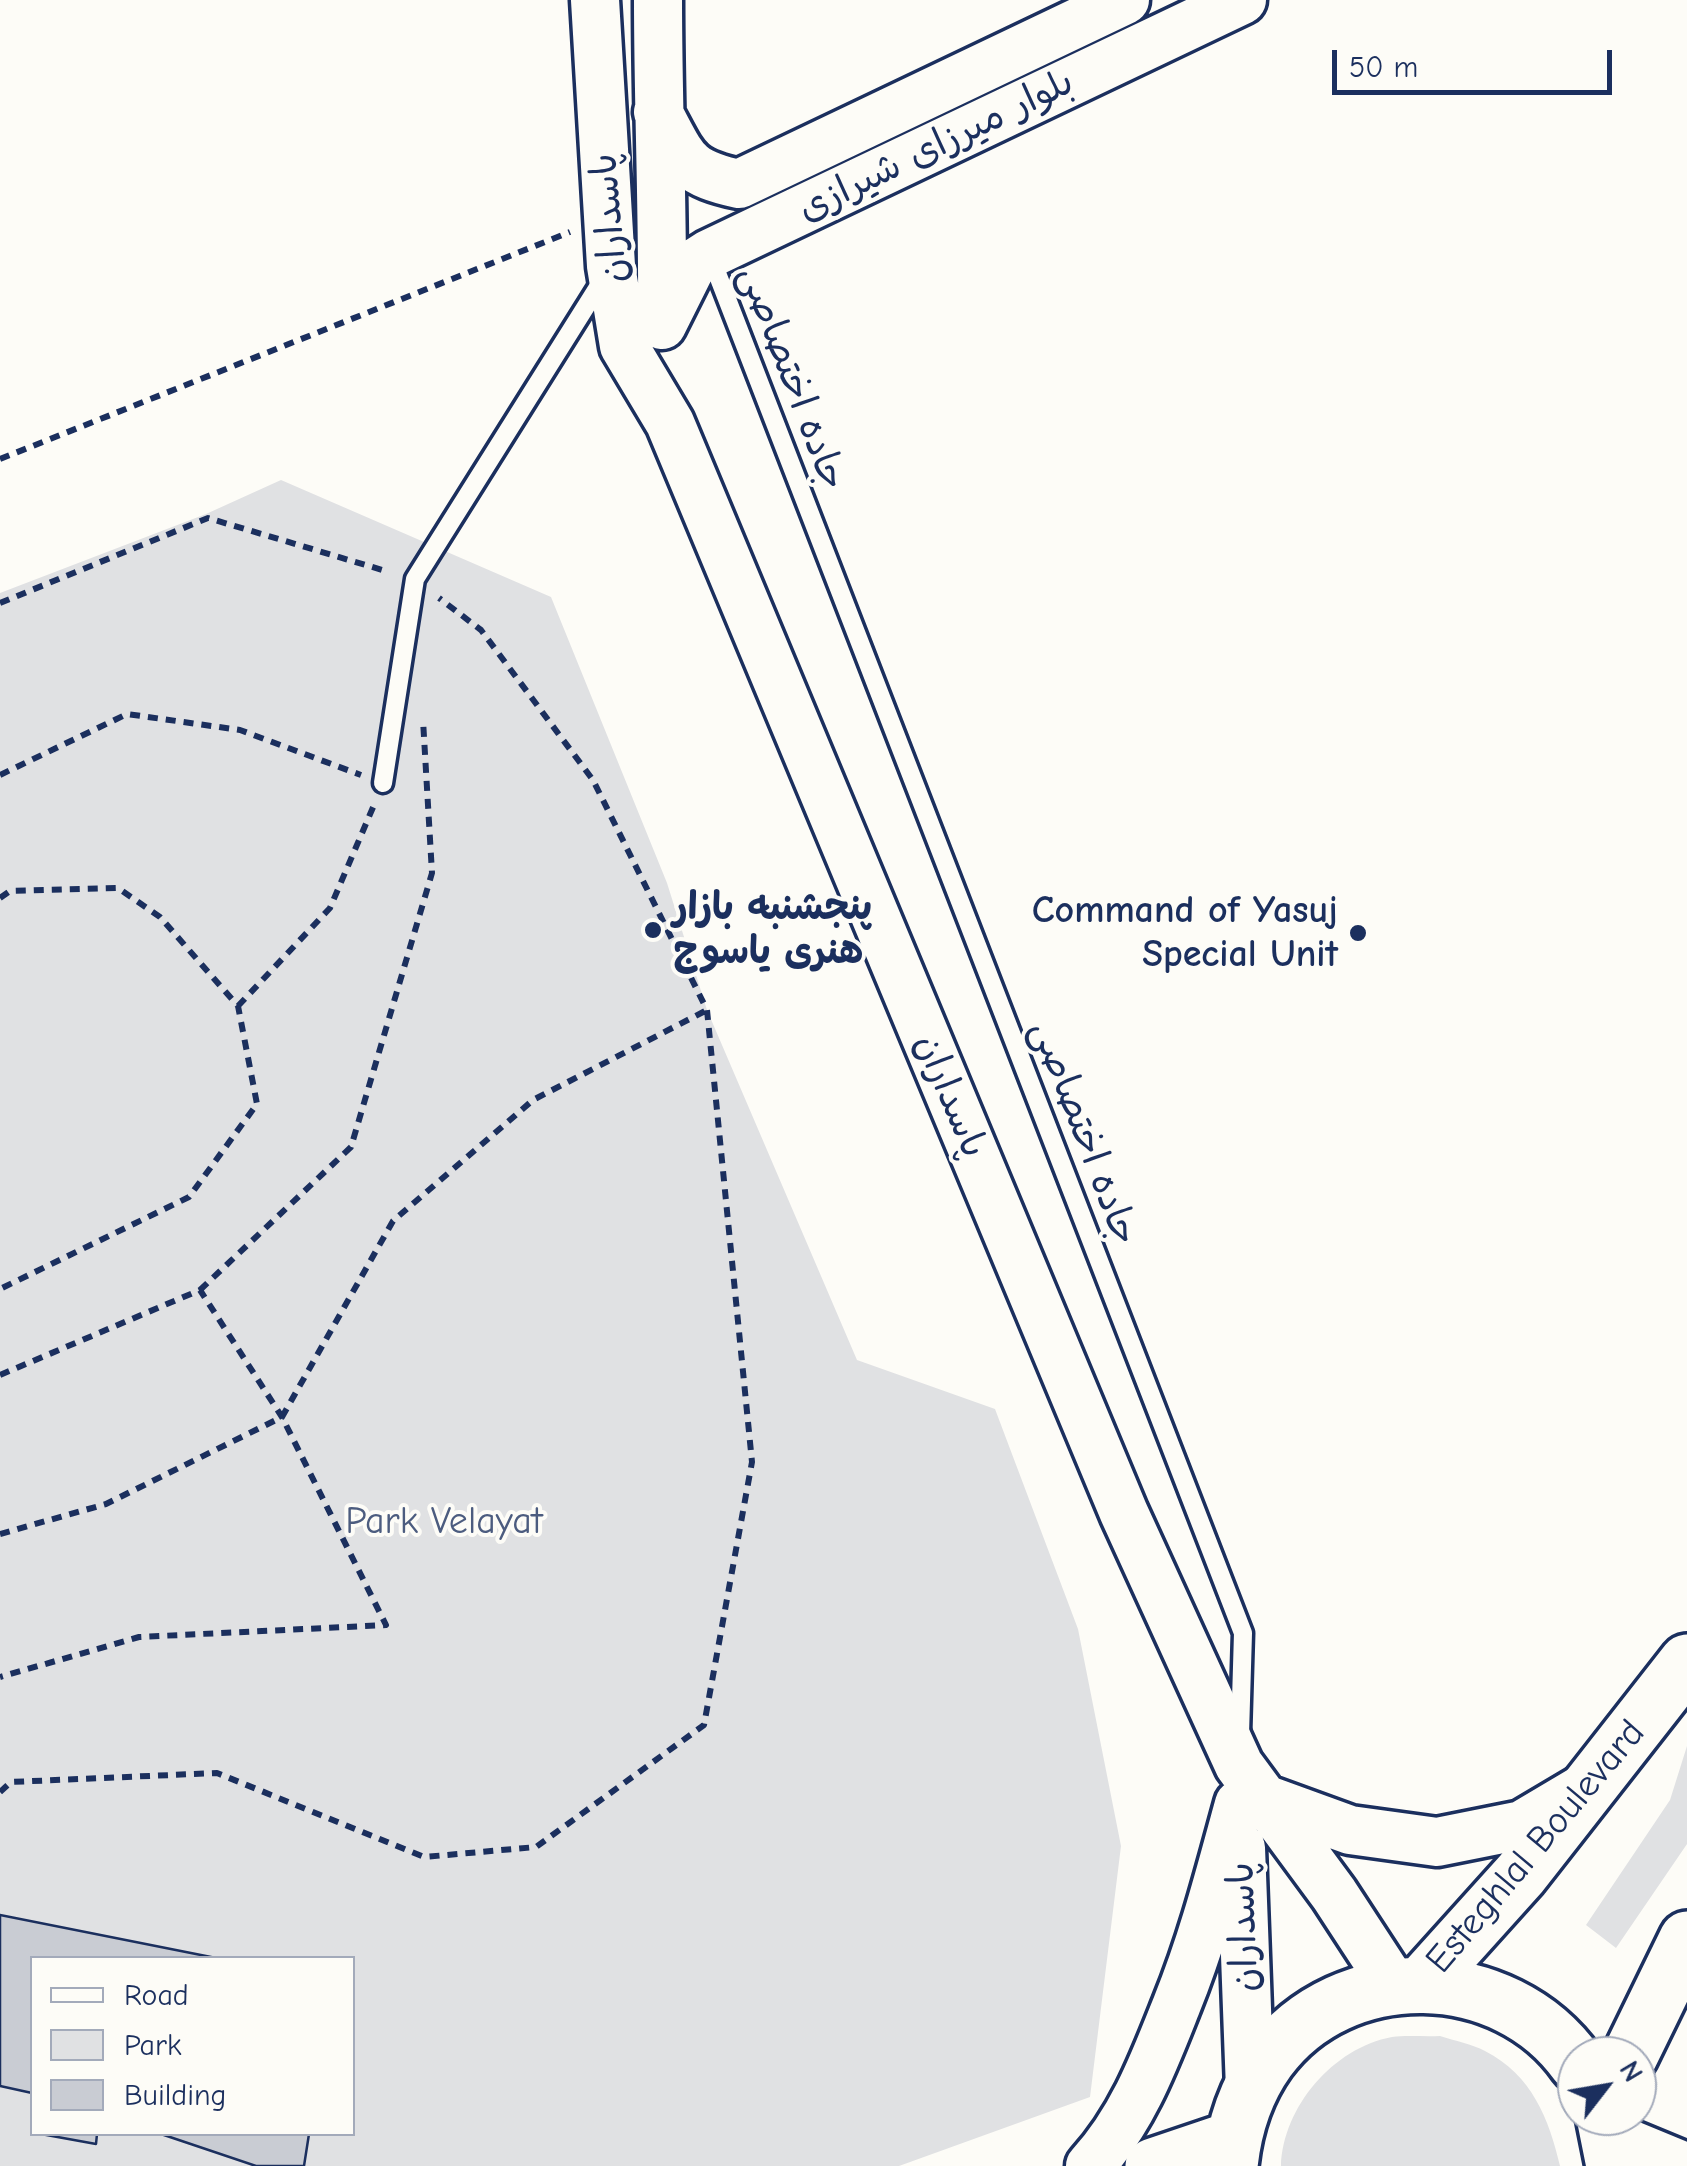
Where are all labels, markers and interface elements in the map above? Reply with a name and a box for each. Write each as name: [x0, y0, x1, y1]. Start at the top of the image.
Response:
scale bar: [1337, 30, 1617, 92]
text: 50 m: [1349, 50, 1418, 85]
street label: بلوار میرزای شیرازی: [791, 60, 1081, 232]
street label: پاسداران: [582, 151, 638, 285]
street label: جاده اختصاصی: [728, 259, 856, 497]
place label: پنجشنبه بازار هنری یاسوج: [673, 885, 872, 974]
place label: Command of Yasuj Special Unit: [1032, 888, 1338, 978]
marker: پنجشنبه بازار هنری یاسوج: [642, 919, 664, 941]
marker: Command of Yasuj Special Unit: [1347, 922, 1369, 944]
street label: جاده اختصاصی: [1020, 1014, 1148, 1252]
street label: پاسداران: [904, 1027, 996, 1165]
park label: Park Velayat: [345, 1499, 543, 1545]
street label: Esteghlal Boulevard: [1417, 1711, 1655, 1983]
street label: پاسداران: [1219, 1861, 1269, 1993]
legend: [30, 1956, 355, 2136]
text: Road: [124, 1978, 189, 2013]
text: Park: [124, 2028, 181, 2063]
north arrow: [1557, 2036, 1657, 2136]
text: N: [1613, 2056, 1649, 2088]
text: Building: [124, 2078, 227, 2113]

